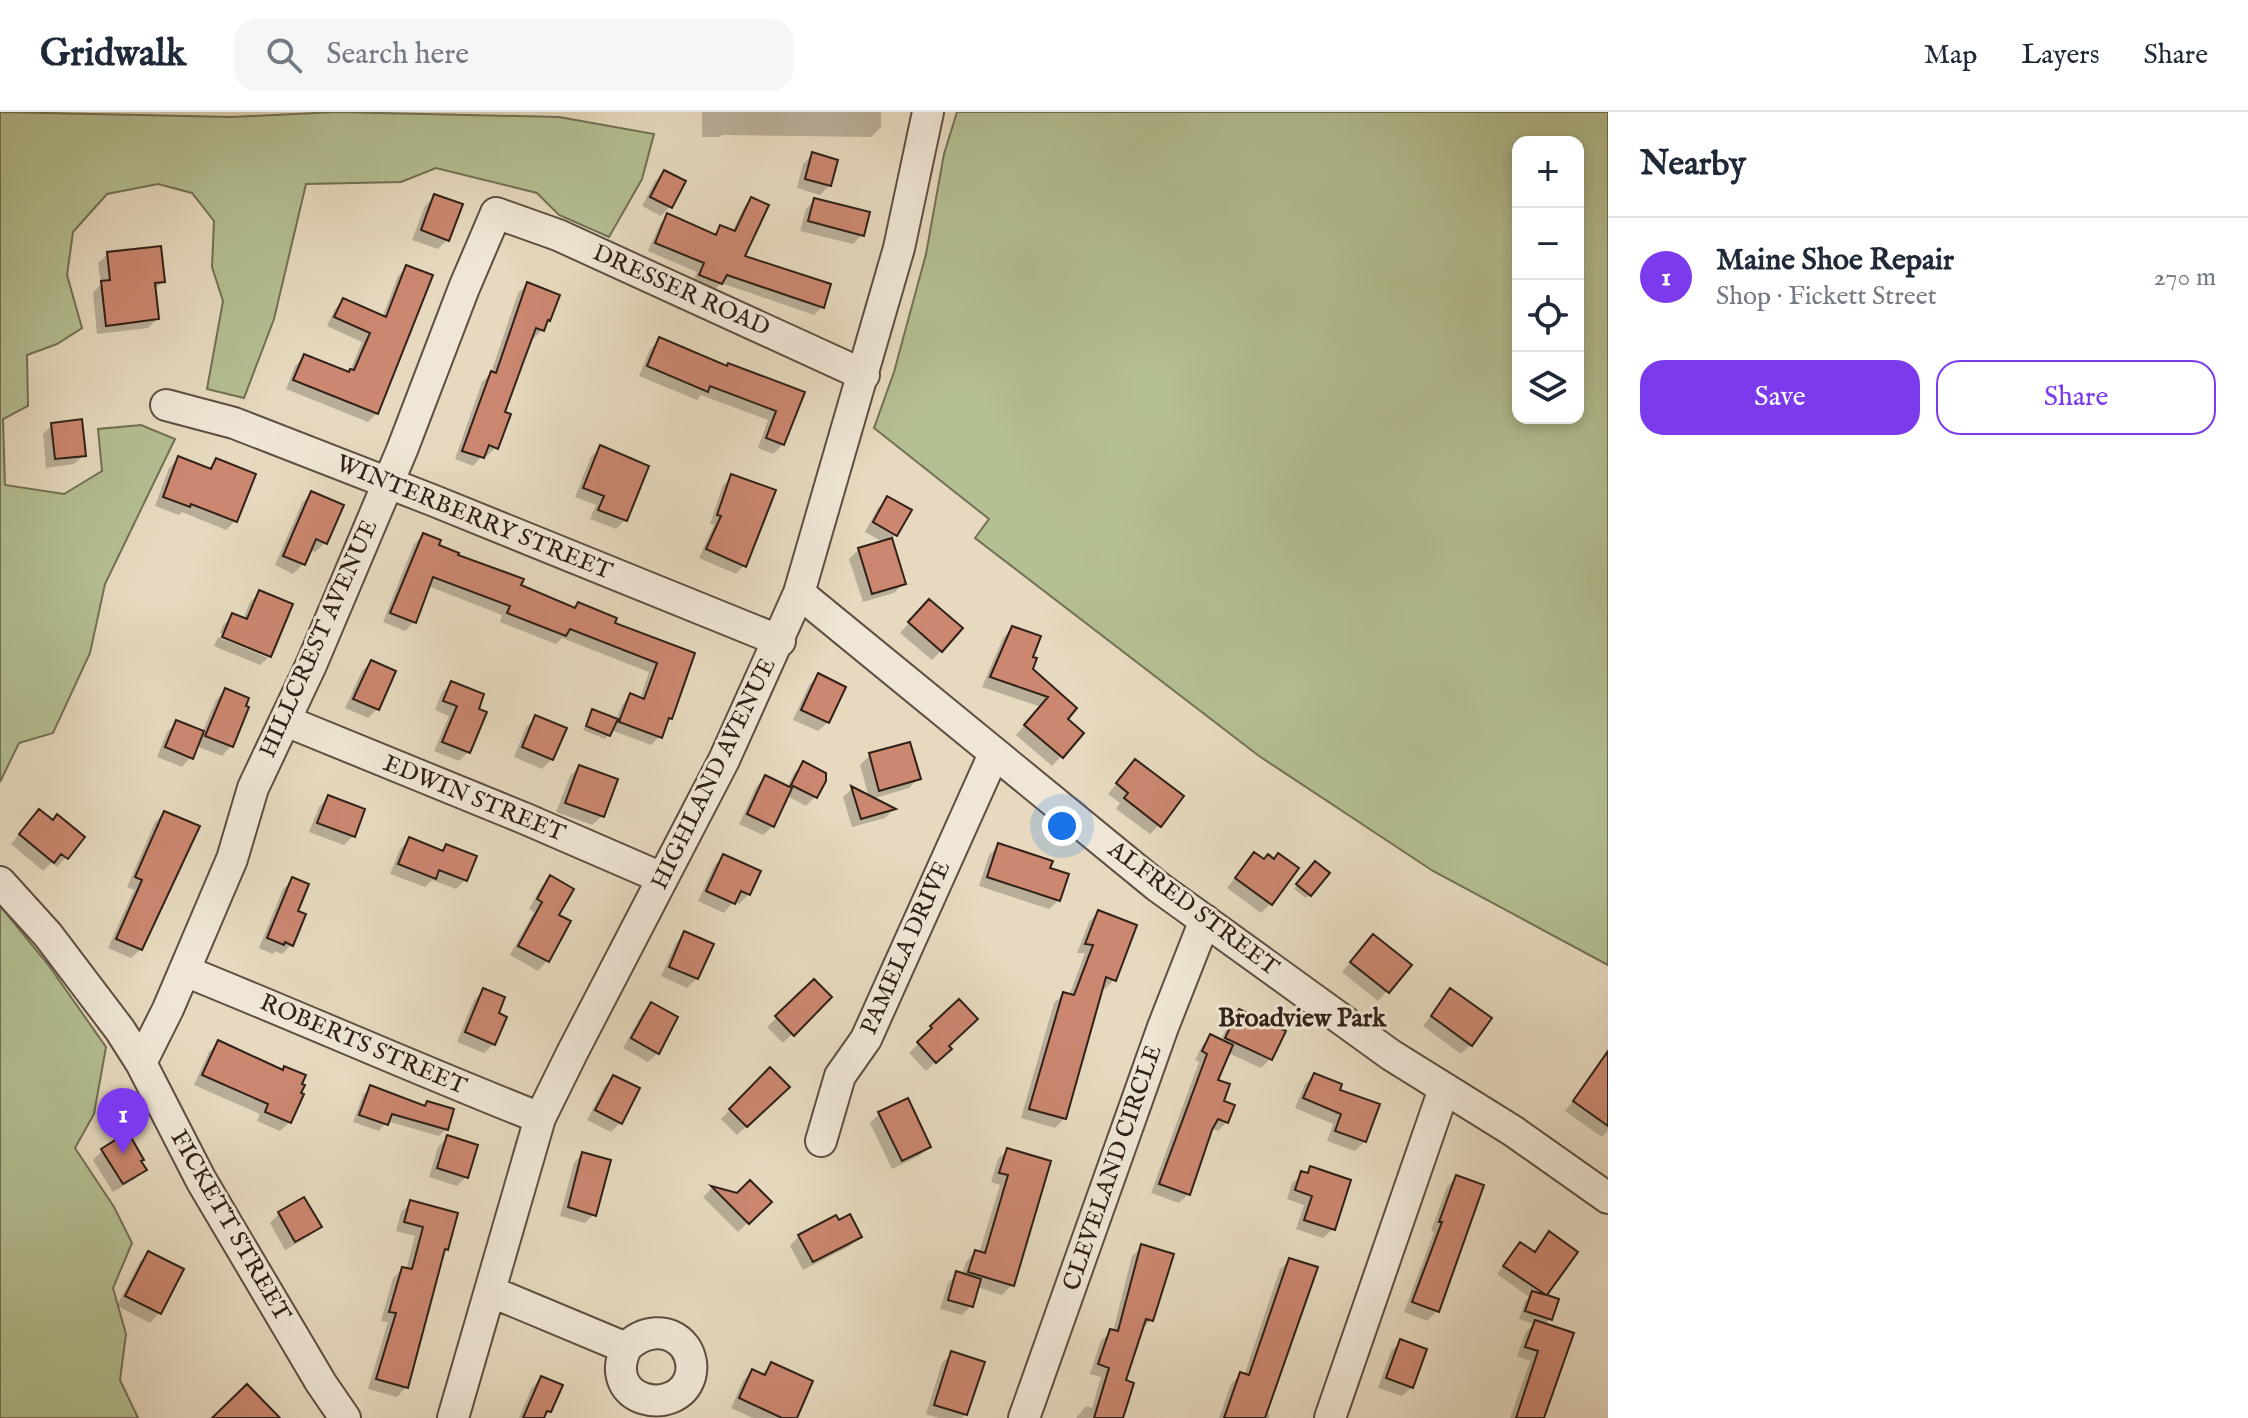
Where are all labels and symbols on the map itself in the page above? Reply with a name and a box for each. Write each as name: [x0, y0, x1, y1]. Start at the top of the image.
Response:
street label: DRESSER ROAD: [587, 238, 775, 344]
street label: WINTERBERRY STREET: [331, 448, 617, 588]
street label: HILLCREST AVENUE: [253, 515, 385, 763]
street label: HIGHLAND AVENUE: [644, 653, 784, 895]
street label: EDWIN STREET: [378, 748, 570, 850]
your location: [1042, 806, 1082, 846]
street label: ALFRED STREET: [1100, 834, 1285, 984]
street label: PAMELA DRIVE: [854, 856, 958, 1040]
street label: ROBERTS STREET: [255, 987, 471, 1103]
district label: Broadview Park: [1218, 1002, 1387, 1035]
street label: CLEVELAND CIRCLE: [1056, 1041, 1170, 1295]
pin: 1: [97, 1088, 149, 1154]
street label: FICKETT STREET: [163, 1125, 298, 1328]

